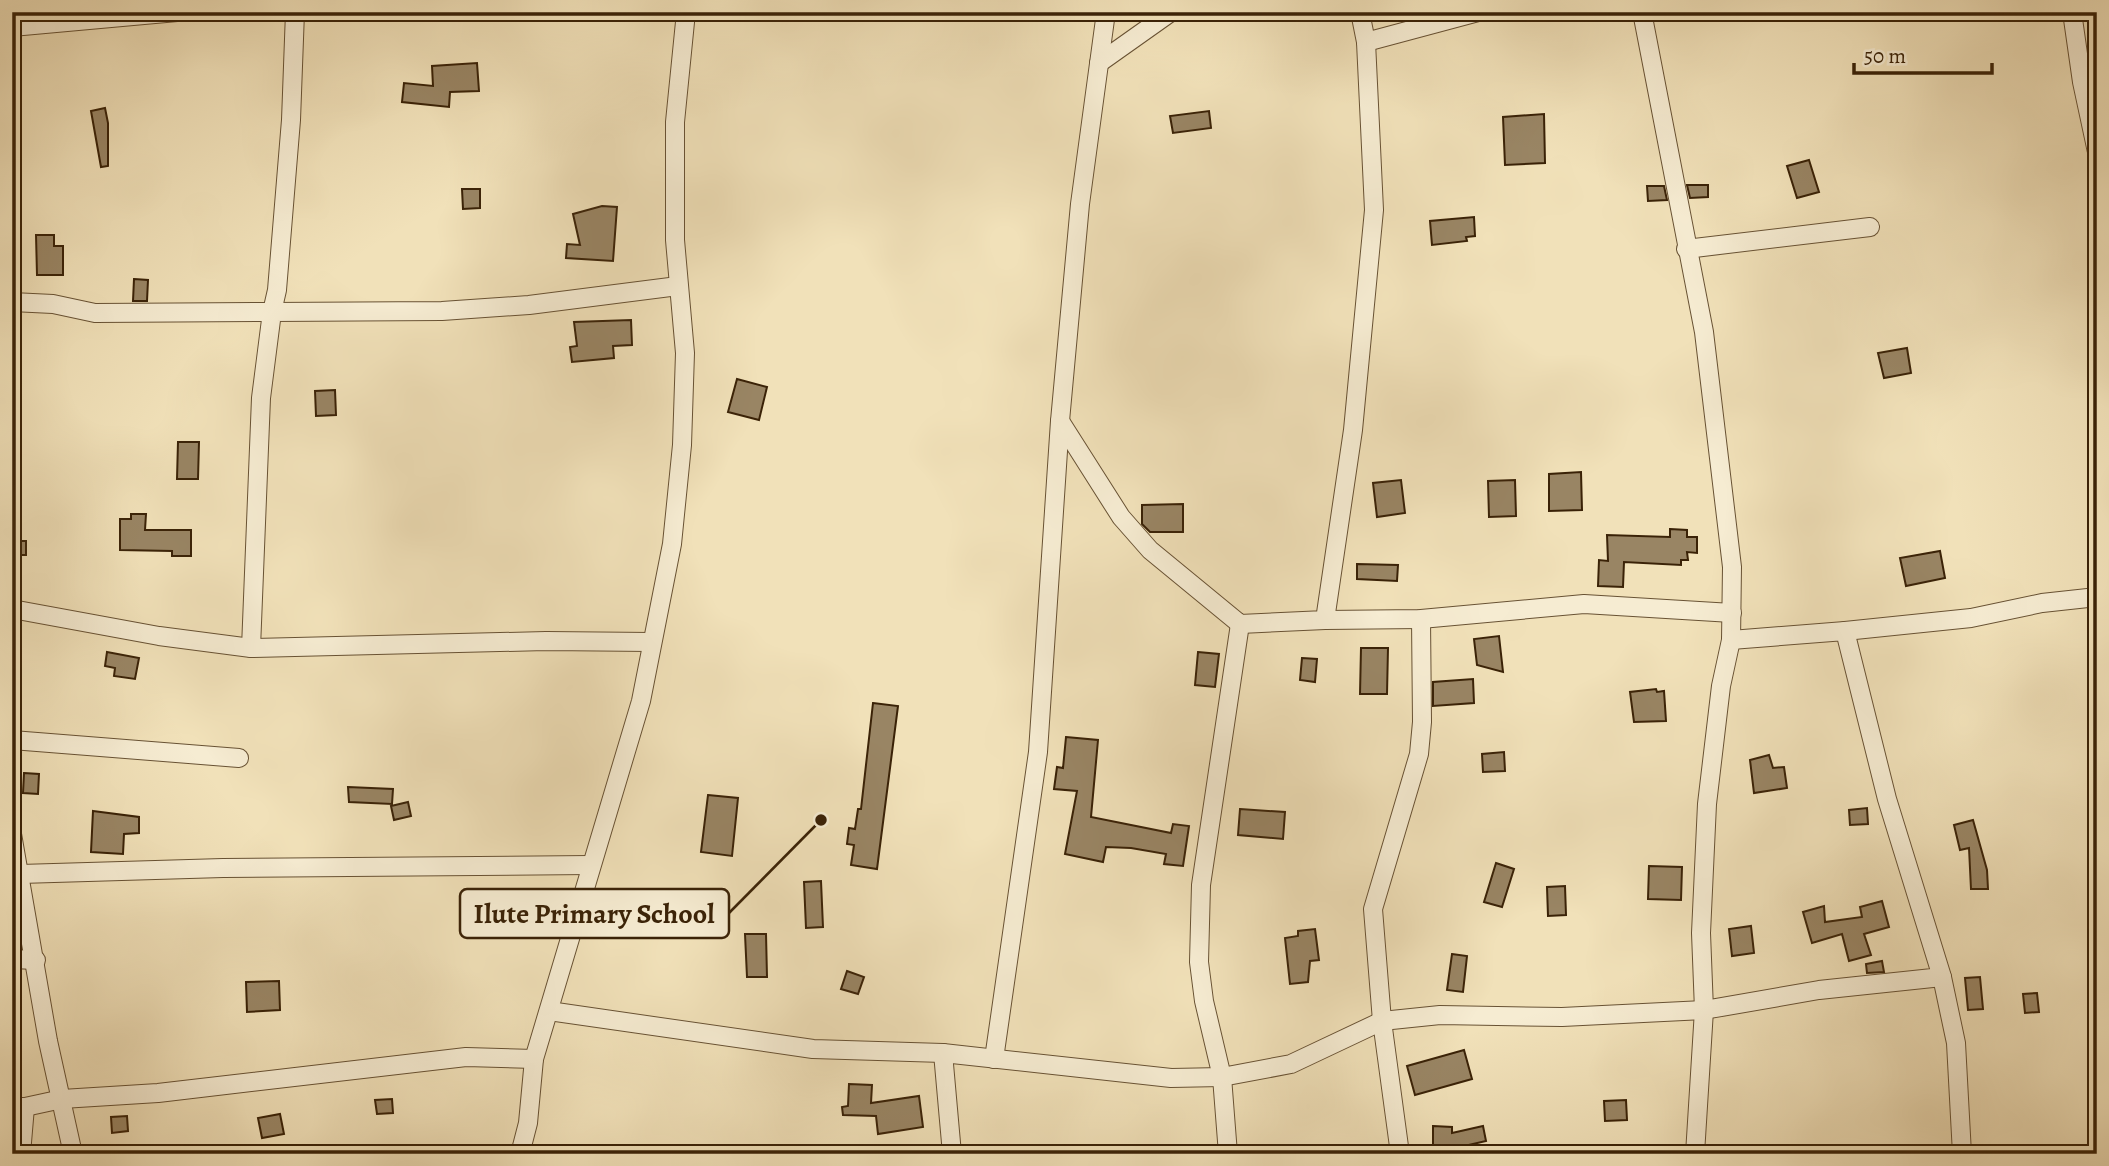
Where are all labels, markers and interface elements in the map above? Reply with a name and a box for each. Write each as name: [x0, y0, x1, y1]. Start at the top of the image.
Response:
scale bar: [1854, 32, 1992, 76]
text: 50 m: [1864, 42, 1906, 70]
callout: Ilute Primary School: [460, 889, 729, 938]
text: Ilute Primary School: [473, 895, 715, 933]

